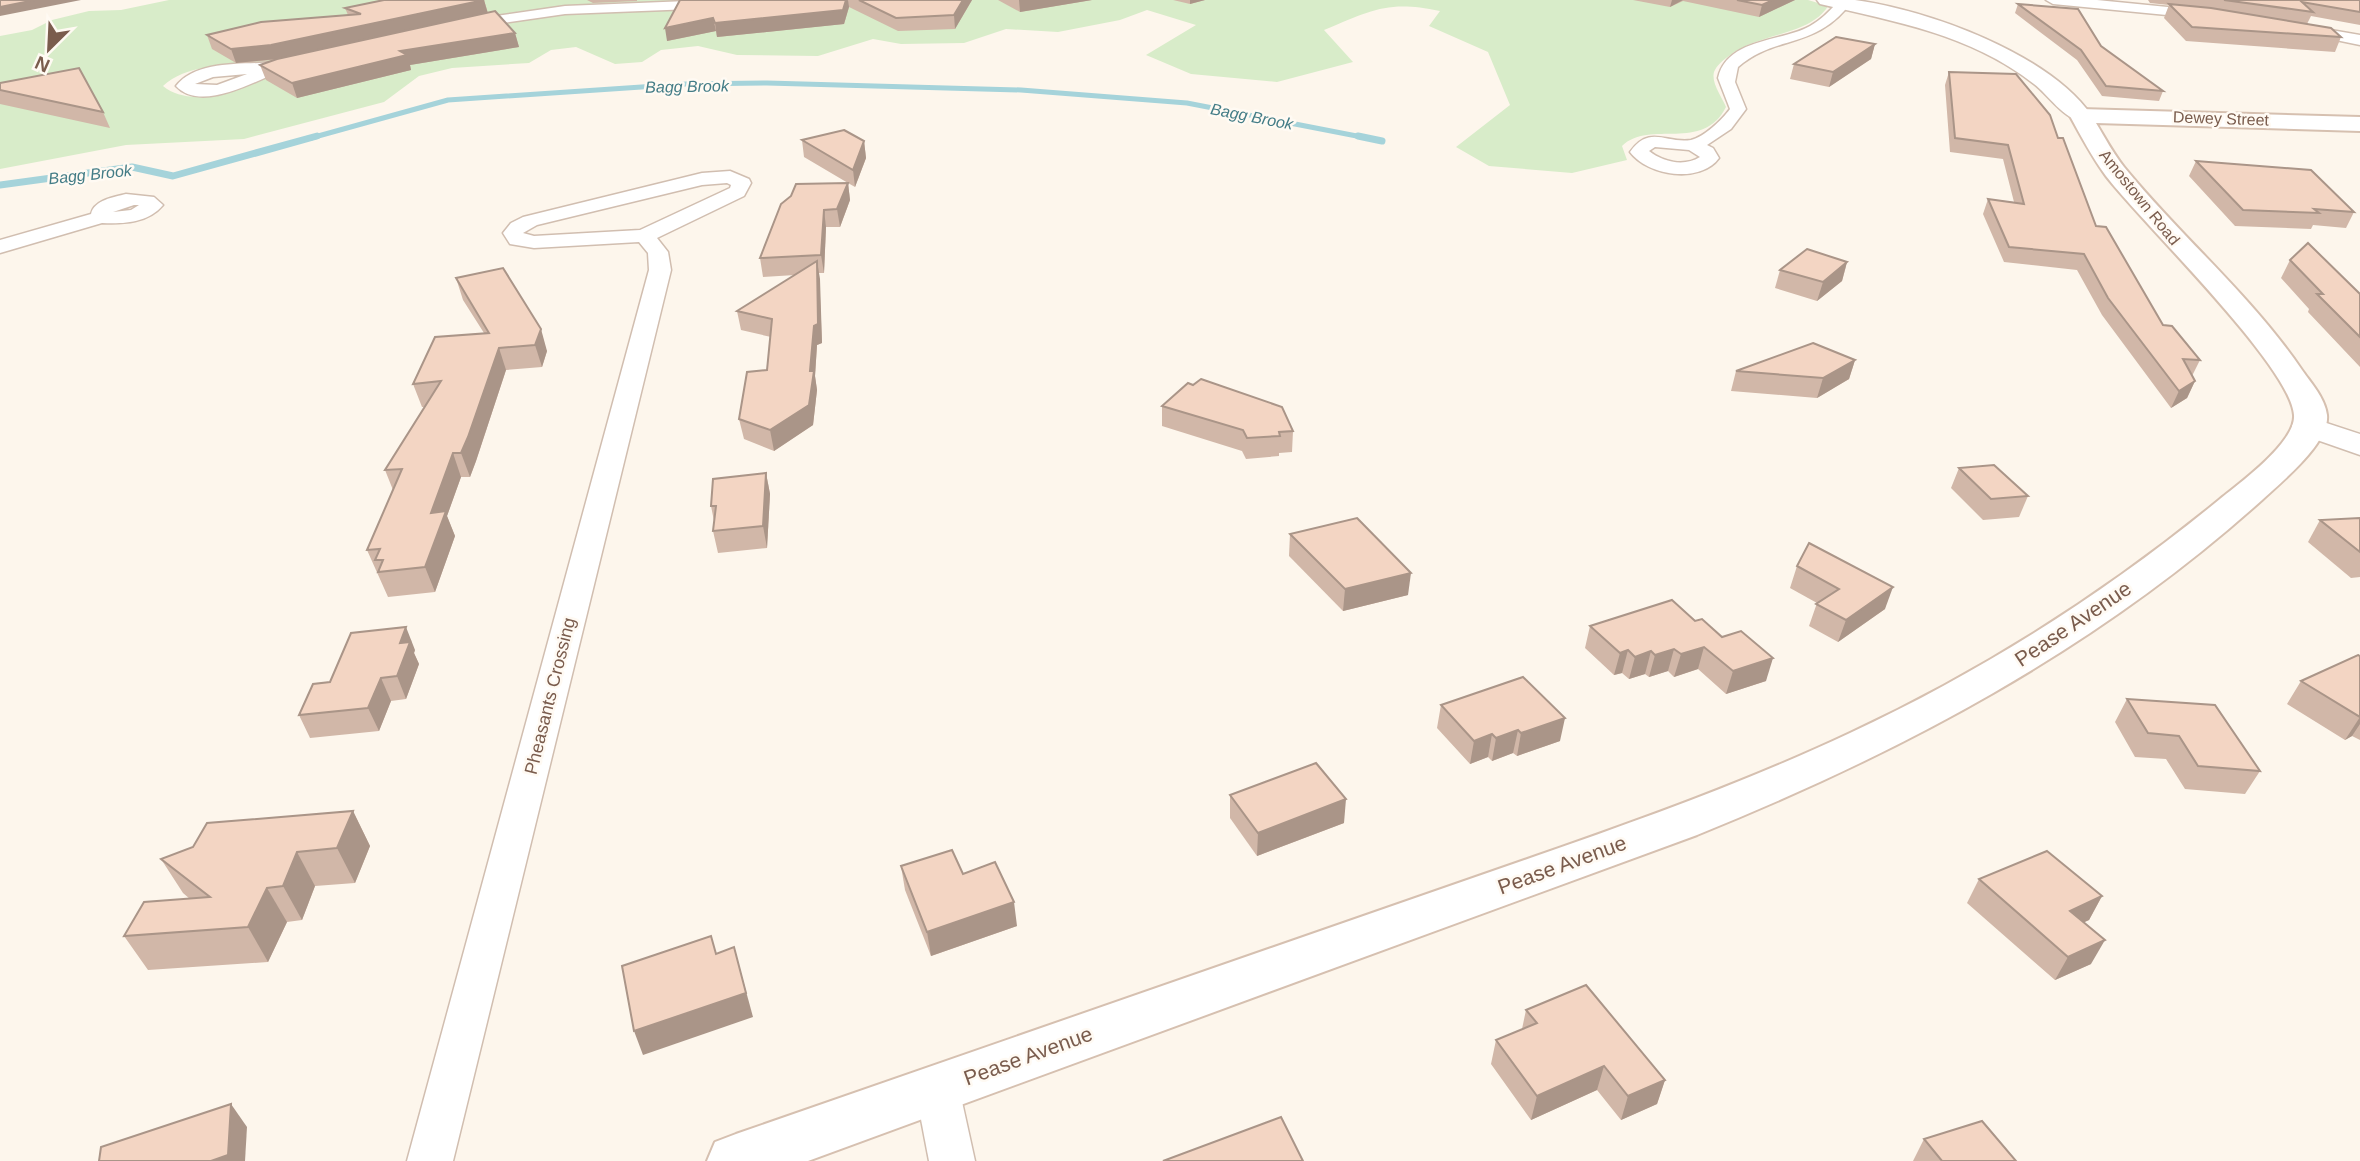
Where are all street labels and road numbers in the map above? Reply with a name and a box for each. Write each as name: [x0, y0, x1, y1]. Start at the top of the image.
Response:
street label: Dewey Street: [2173, 108, 2270, 129]
street label: Amostown Road: [2096, 146, 2183, 248]
street label: Pease Avenue: [2010, 576, 2135, 671]
street label: Pheasants Crossing: [521, 615, 579, 777]
street label: Pease Avenue: [1494, 831, 1629, 898]
street label: Pease Avenue: [960, 1022, 1095, 1089]

